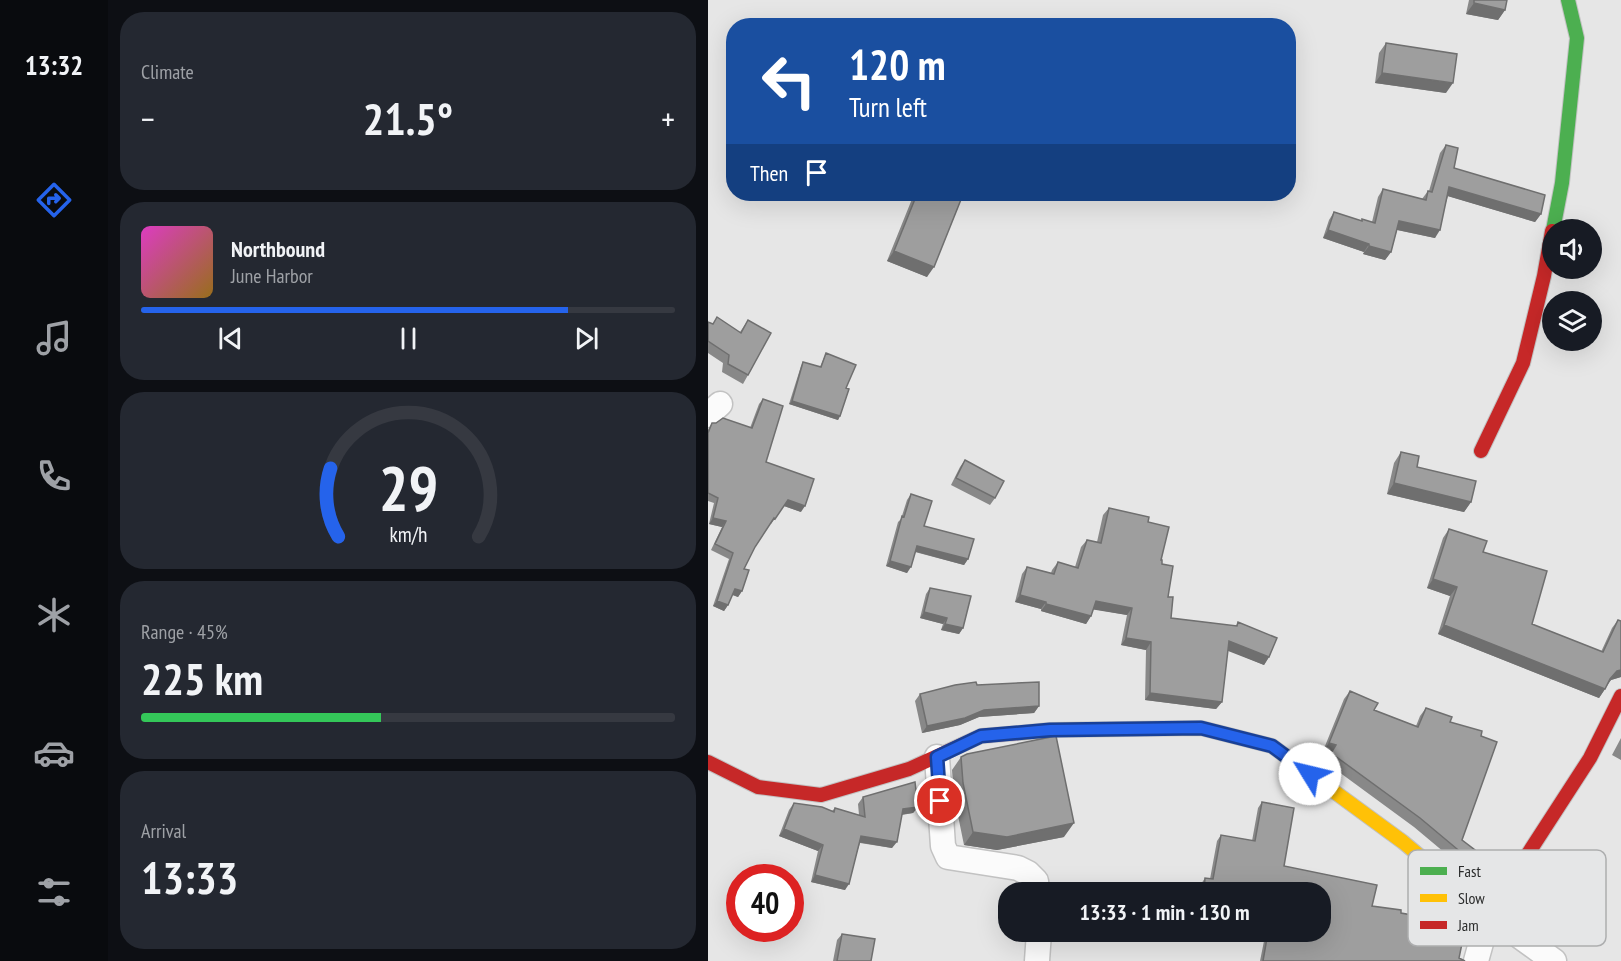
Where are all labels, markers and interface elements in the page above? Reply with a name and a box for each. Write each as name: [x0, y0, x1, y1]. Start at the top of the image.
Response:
text: 120 m: [849, 37, 946, 92]
icon: left: [750, 42, 828, 120]
text: 13:32: [25, 48, 83, 82]
text: Climate: [141, 59, 194, 85]
text: 21.5°: [363, 89, 453, 147]
text: Turn left: [849, 90, 927, 124]
text: −: [141, 97, 155, 140]
text: +: [661, 97, 675, 140]
icon: arrive: [800, 156, 833, 189]
text: Then: [750, 159, 788, 187]
icon: directions: [33, 179, 75, 221]
map controls: [1542, 219, 1602, 351]
button: sound: [1542, 219, 1602, 279]
text: Northbound: [231, 235, 325, 263]
text: June Harbor: [231, 263, 313, 289]
button: layers: [1542, 291, 1602, 351]
icon: music: [33, 317, 75, 359]
icon: previous: [214, 322, 247, 355]
icon: pause: [392, 322, 425, 355]
icon: next: [570, 322, 603, 355]
text: 29: [378, 448, 438, 529]
icon: phone: [33, 455, 75, 497]
text: km/h: [389, 521, 427, 549]
icon: climate: [33, 594, 75, 636]
text: Range · 45%: [141, 619, 228, 645]
text: 225 km: [141, 649, 263, 707]
icon: car: [33, 732, 75, 774]
position arrow: [1278, 742, 1342, 806]
pin: [914, 775, 965, 826]
icon: arrive: [923, 784, 956, 817]
text: Arrival: [141, 818, 186, 844]
text: 13:33: [141, 848, 238, 906]
legend: [1408, 850, 1606, 946]
text: Fast: [1458, 861, 1481, 881]
speed limit sign: 40: [726, 864, 804, 942]
icon: filters: [33, 871, 75, 913]
text: Slow: [1458, 888, 1485, 908]
text: 13:33 · 1 min · 130 m: [1079, 898, 1250, 926]
text: Jam: [1457, 915, 1479, 935]

